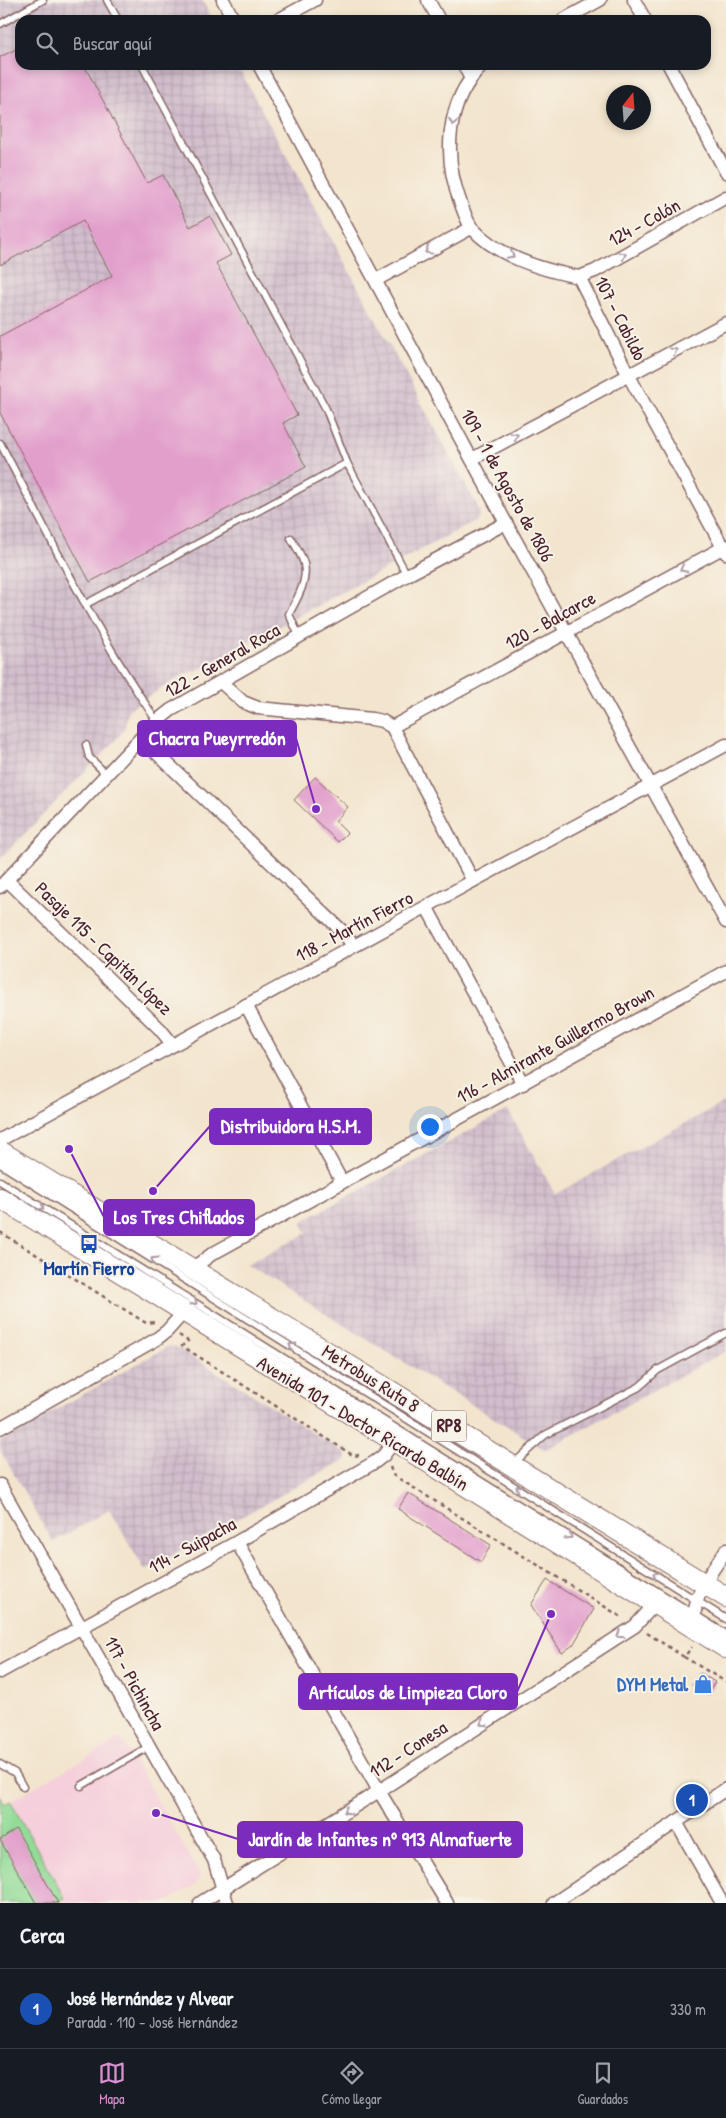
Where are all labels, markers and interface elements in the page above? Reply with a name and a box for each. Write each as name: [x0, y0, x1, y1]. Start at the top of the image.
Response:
search box: [15, 15, 711, 70]
icon: search: [33, 29, 61, 57]
text: Buscar aquí: [73, 30, 152, 56]
north arrow: [606, 85, 651, 130]
one-way arrow: [448, 118, 459, 126]
street label: 124 - Colón: [603, 192, 685, 252]
one-way arrow: [425, 245, 434, 255]
one-way arrow: [506, 249, 515, 259]
one-way arrow: [617, 252, 626, 262]
street label: 107 - Cabildo: [589, 271, 653, 365]
one-way arrow: [669, 347, 678, 357]
street label: 109 - 1 de Agosto de 1806: [455, 404, 561, 566]
one-way arrow: [510, 432, 519, 442]
one-way arrow: [679, 563, 688, 573]
street label: 120 - Balcarce: [500, 584, 600, 656]
street label: 122 - General Roca: [160, 616, 285, 704]
callout: Chacra Pueyrredón: [138, 721, 296, 756]
text: Chacra Pueyrredón: [148, 724, 286, 752]
street label: Pasaje 115 - Capitán López: [30, 876, 178, 1020]
street label: 118 - Martín Fierro: [291, 884, 418, 968]
street label: 116 - Almirante Guillermo Brown: [452, 979, 658, 1109]
callout: Distribuidora H.S.M.: [210, 1109, 371, 1144]
text: Distribuidora H.S.M.: [221, 1112, 361, 1139]
your location: [417, 1114, 443, 1140]
one-way arrow: [36, 1200, 45, 1210]
callout: Los Tres Chiflados: [104, 1200, 254, 1235]
text: Los Tres Chiflados: [114, 1203, 245, 1230]
bus stop icon: Martín Fierro: [78, 1233, 100, 1255]
place label: Martín Fierro: [43, 1255, 135, 1281]
one-way arrow: [151, 1257, 160, 1266]
one-way arrow: [188, 1296, 197, 1305]
street label: Metrobus Ruta 8: [317, 1338, 425, 1418]
one-way arrow: [288, 1343, 297, 1353]
street label: Avenida 101 - Doctor Ricardo Balbín: [252, 1349, 474, 1497]
road number: RP8: [432, 1410, 466, 1442]
one-way arrow: [515, 1485, 524, 1495]
street label: 114 - Suipacha: [144, 1510, 241, 1580]
one-way arrow: [564, 1530, 573, 1540]
one-way arrow: [653, 1571, 662, 1581]
one-way arrow: [616, 1629, 625, 1639]
street label: 117 - Pichincha: [98, 1631, 172, 1735]
place label: DYM Metal: [617, 1671, 689, 1697]
shop icon: DYM Metal: [692, 1673, 714, 1695]
callout: Artículos de Limpieza Cloro: [299, 1674, 517, 1709]
text: Artículos de Limpieza Cloro: [309, 1678, 507, 1706]
street label: 112 - Conesa: [364, 1714, 452, 1784]
one-way arrow: [480, 1717, 489, 1727]
pin: 1: [676, 1781, 708, 1819]
one-way arrow: [343, 1805, 352, 1815]
callout: Jardín de Infantes nº 913 Almafuerte: [238, 1822, 522, 1857]
text: Jardín de Infantes nº 913 Almafuerte: [248, 1825, 512, 1852]
text: Cerca: [20, 1921, 64, 1950]
text: José Hernández y Alvear: [67, 1985, 233, 2011]
text: 1: [33, 1998, 39, 2020]
text: 330 m: [670, 1998, 706, 2020]
text: Parada · 110 - José Hernández: [67, 2011, 238, 2033]
tab: Mapa: [98, 2059, 126, 2108]
tab: Cómo llegar: [321, 2059, 382, 2108]
tab: Guardados: [578, 2059, 628, 2108]

